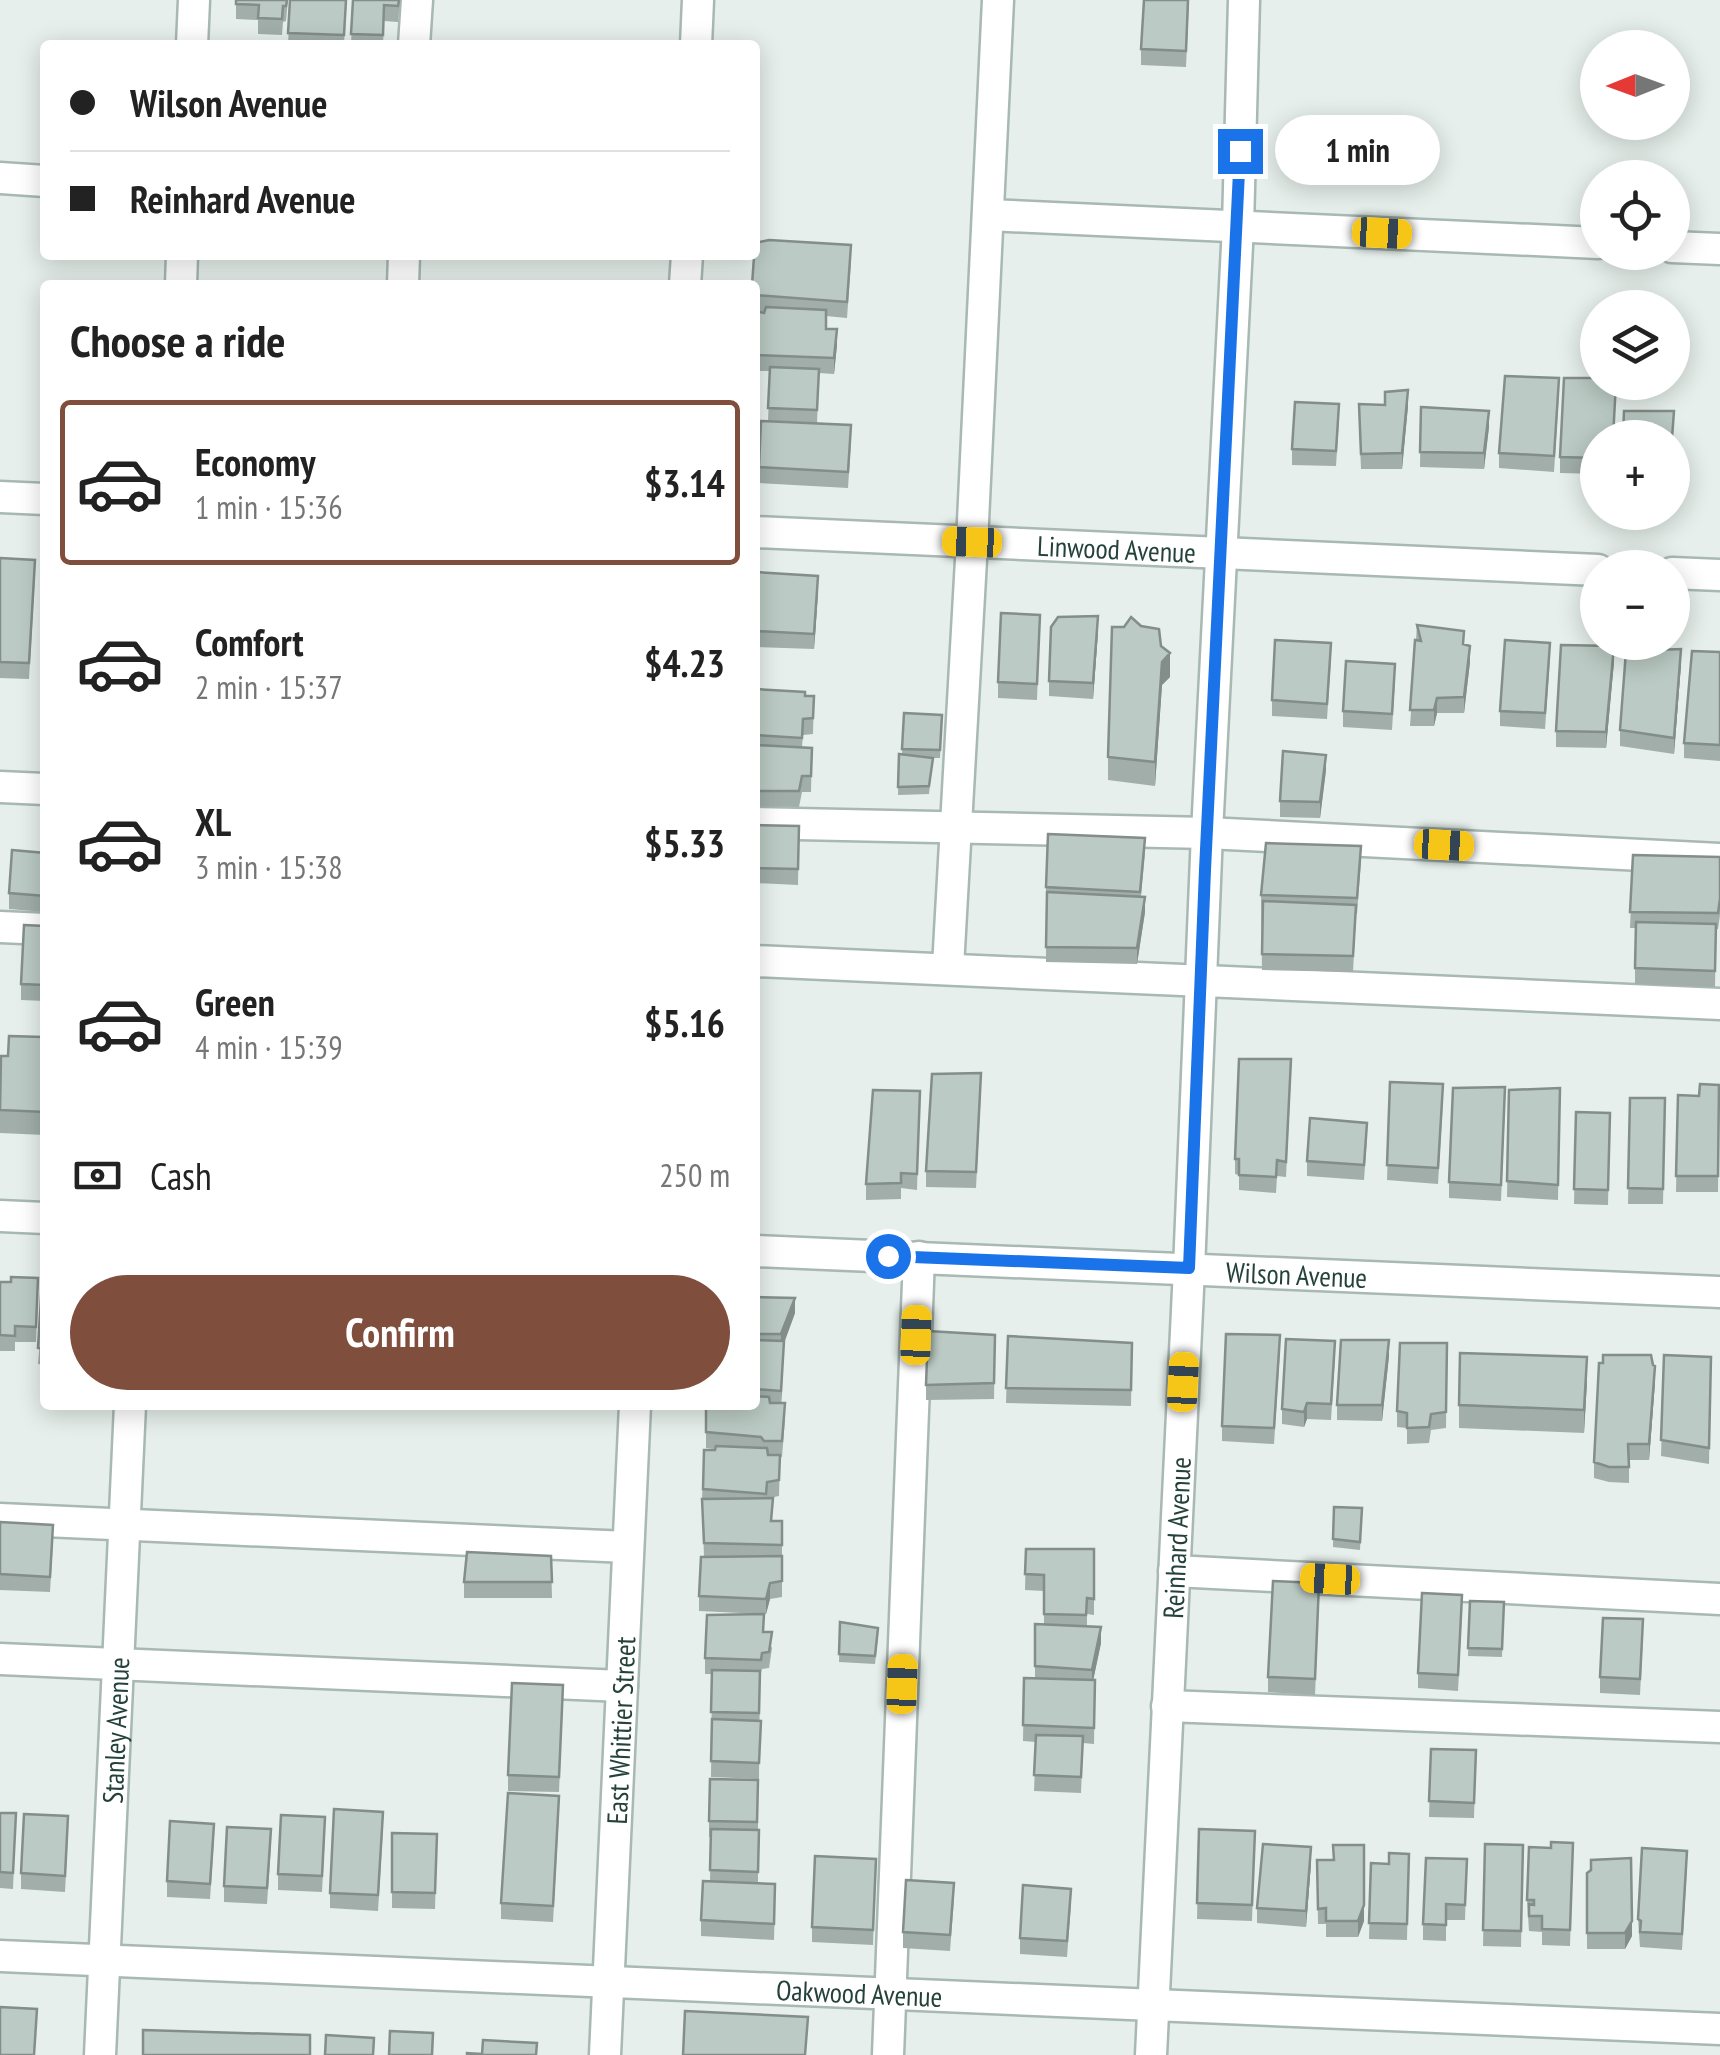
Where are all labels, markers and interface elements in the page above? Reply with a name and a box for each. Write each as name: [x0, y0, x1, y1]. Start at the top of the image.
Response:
north arrow: [1580, 30, 1690, 140]
map controls: [1580, 30, 1690, 660]
text: Wilson Avenue: [130, 78, 328, 127]
callout: 1 min: [1275, 116, 1440, 186]
route end: [1218, 129, 1263, 174]
text: 1 min: [1325, 129, 1390, 171]
button: locate: [1580, 160, 1690, 270]
text: Reinhard Avenue: [130, 174, 355, 223]
car: [1351, 216, 1413, 250]
button: layers: [1580, 290, 1690, 400]
text: Choose a ride: [70, 311, 285, 369]
button: +: [1580, 420, 1690, 530]
text: Economy: [195, 437, 315, 486]
icon: car: [75, 438, 165, 528]
text: $3.14: [644, 458, 725, 507]
text: 1 min · 15:36: [195, 486, 343, 528]
car: [941, 526, 1003, 558]
street label: Linwood Avenue: [1037, 526, 1197, 570]
button: −: [1580, 550, 1690, 660]
text: Comfort: [195, 617, 304, 666]
icon: car: [75, 618, 165, 708]
text: $4.23: [644, 638, 725, 687]
text: 2 min · 15:37: [195, 666, 343, 708]
text: XL: [195, 797, 231, 846]
icon: car: [75, 798, 165, 888]
text: $5.33: [644, 818, 725, 867]
car: [1413, 828, 1475, 862]
text: 3 min · 15:38: [195, 846, 343, 888]
text: Green: [195, 977, 275, 1026]
icon: car: [75, 978, 165, 1068]
text: $5.16: [644, 998, 725, 1047]
text: 4 min · 15:39: [195, 1026, 343, 1068]
icon: cash: [70, 1148, 125, 1203]
text: Cash: [150, 1151, 212, 1200]
text: 250 m: [659, 1154, 730, 1196]
route start: [866, 1234, 911, 1279]
street label: Wilson Avenue: [1225, 1253, 1368, 1295]
button: Confirm: [70, 1275, 730, 1390]
car: [900, 1304, 932, 1366]
car: [1166, 1351, 1200, 1413]
street label: Reinhard Avenue: [1154, 1456, 1198, 1619]
car: [1299, 1562, 1361, 1596]
street label: East Whittier Street: [597, 1635, 643, 1825]
car: [886, 1653, 918, 1715]
street label: Stanley Avenue: [93, 1656, 137, 1804]
street label: Oakwood Avenue: [775, 1970, 943, 2014]

